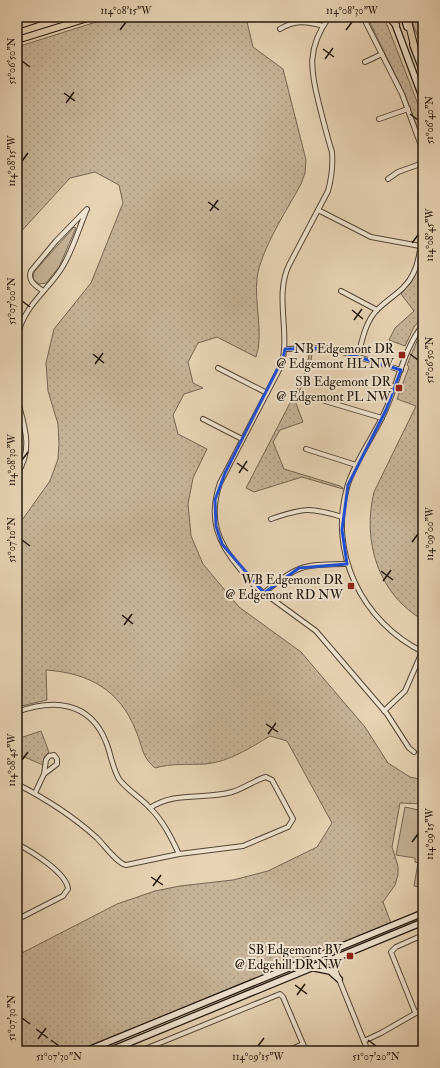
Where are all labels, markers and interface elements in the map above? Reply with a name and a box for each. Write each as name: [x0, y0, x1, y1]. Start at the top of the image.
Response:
text: 114°08'15"W: [101, 5, 152, 17]
text: 114°08'30"W: [326, 5, 379, 17]
text: 51°06'50"N: [6, 37, 18, 84]
text: 51°06'40"N: [424, 96, 436, 144]
text: 114°08'15"W: [6, 135, 18, 186]
text: 114°08'45"W: [424, 208, 436, 261]
text: 51°07'00"N: [6, 277, 18, 325]
text: 51°06'50"N: [424, 336, 436, 383]
place label: NB Edgemont DR @ Edgemont HL NW: [276, 341, 395, 372]
marker: NB Edgemont DR @ Edgemont HL NW: [397, 350, 407, 360]
place label: SB Edgemont DR @ Edgemont PL NW: [276, 374, 392, 405]
marker: SB Edgemont DR @ Edgemont PL NW: [394, 383, 404, 393]
text: 114°08'30"W: [6, 433, 18, 486]
text: 114°09'00"W: [424, 506, 436, 561]
text: 51°07'10"N: [6, 517, 18, 563]
place label: WB Edgemont DR @ Edgemont RD NW: [225, 572, 344, 603]
marker: WB Edgemont DR @ Edgemont RD NW: [346, 581, 356, 591]
text: 114°08'45"W: [6, 733, 18, 786]
text: 114°09'15"W: [424, 808, 436, 860]
place label: SB Edgemont BV @ Edgehill DR NW: [235, 942, 343, 973]
marker: SB Edgemont BV @ Edgehill DR NW: [345, 951, 355, 961]
text: 51°07'30"N: [6, 995, 18, 1041]
text: 51°07'30"N: [36, 1051, 82, 1063]
text: 114°09'15"W: [232, 1051, 284, 1063]
text: 51°07'20"N: [352, 1051, 400, 1063]

